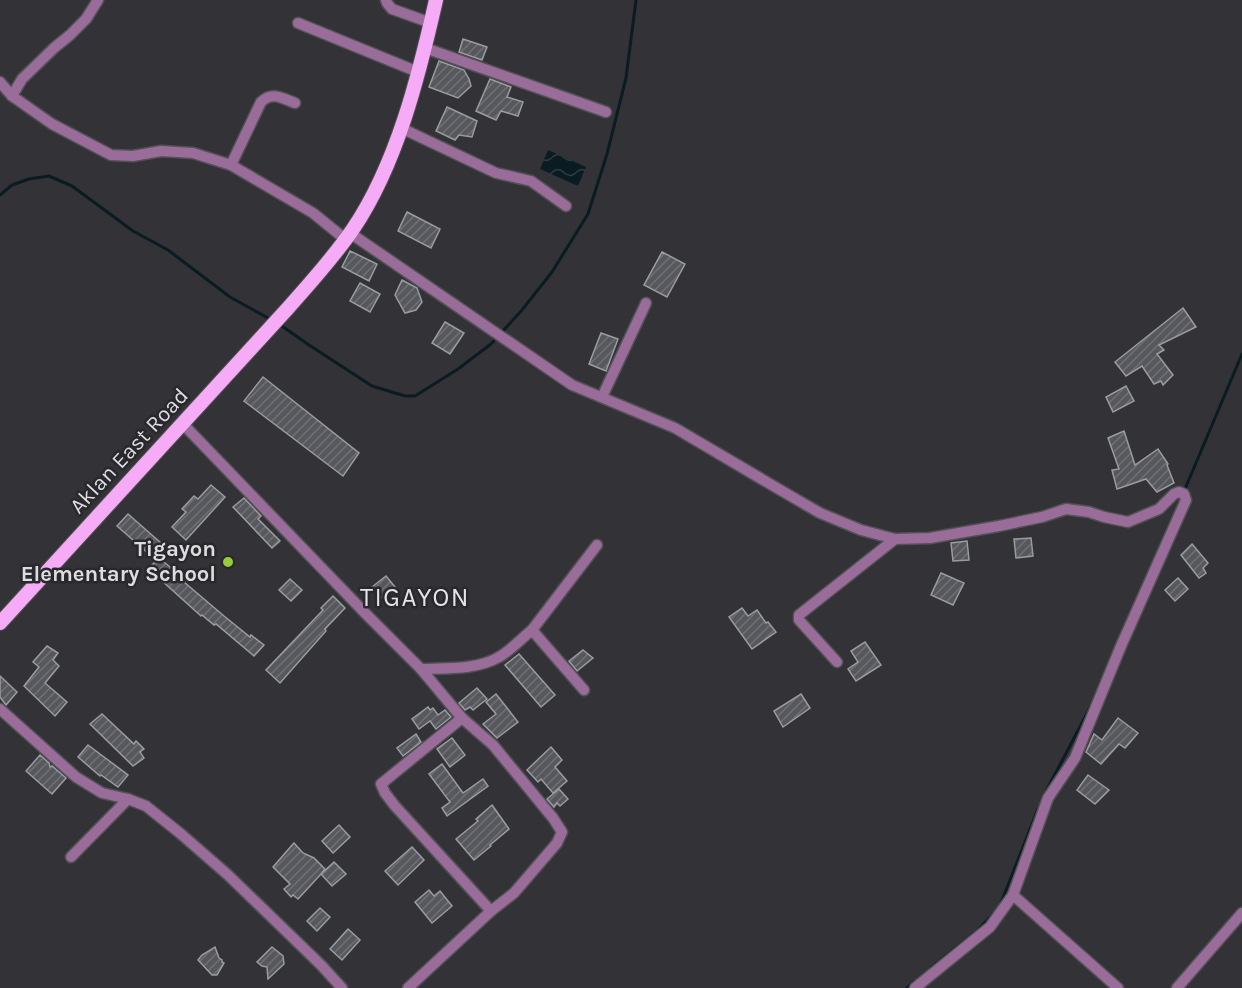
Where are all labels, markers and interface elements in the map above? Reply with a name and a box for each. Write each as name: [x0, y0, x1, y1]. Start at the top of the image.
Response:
street label: Aklan East Road: [64, 383, 194, 519]
place label: Tigayon Elementary School: [21, 536, 216, 587]
marker: Tigayon Elementary School: [221, 555, 235, 569]
district label: TIGAYON: [360, 582, 470, 613]

